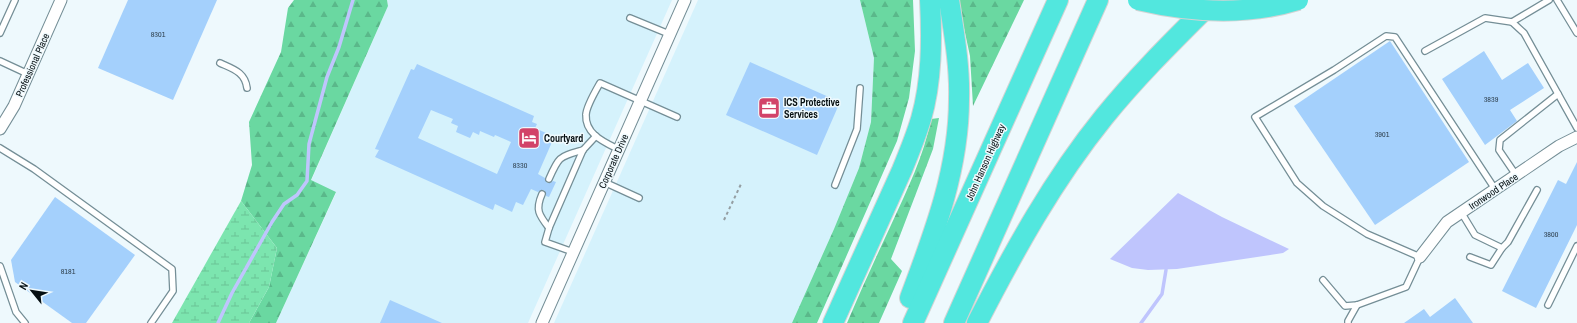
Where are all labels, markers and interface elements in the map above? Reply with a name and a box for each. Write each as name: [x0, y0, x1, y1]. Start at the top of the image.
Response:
house number: 8301: [151, 29, 166, 39]
street label: Professional Place: [13, 31, 52, 99]
house number: 3839: [1484, 94, 1499, 104]
office icon: ICS Protective Services: [756, 95, 782, 121]
place label: ICS Protective Services: [784, 96, 840, 121]
street label: John Hanson Highway: [963, 121, 1009, 203]
hotel icon: Courtyard: [516, 125, 542, 151]
house number: 3901: [1375, 129, 1390, 139]
place label: Courtyard: [544, 132, 583, 145]
street label: Corporate Drive: [596, 132, 631, 190]
house number: 8330: [513, 160, 528, 170]
street label: Ironwood Place: [1466, 170, 1521, 213]
house number: 3800: [1544, 229, 1559, 239]
house number: 8181: [61, 266, 76, 276]
north arrow: [12, 271, 52, 311]
text: N: [16, 280, 31, 292]

